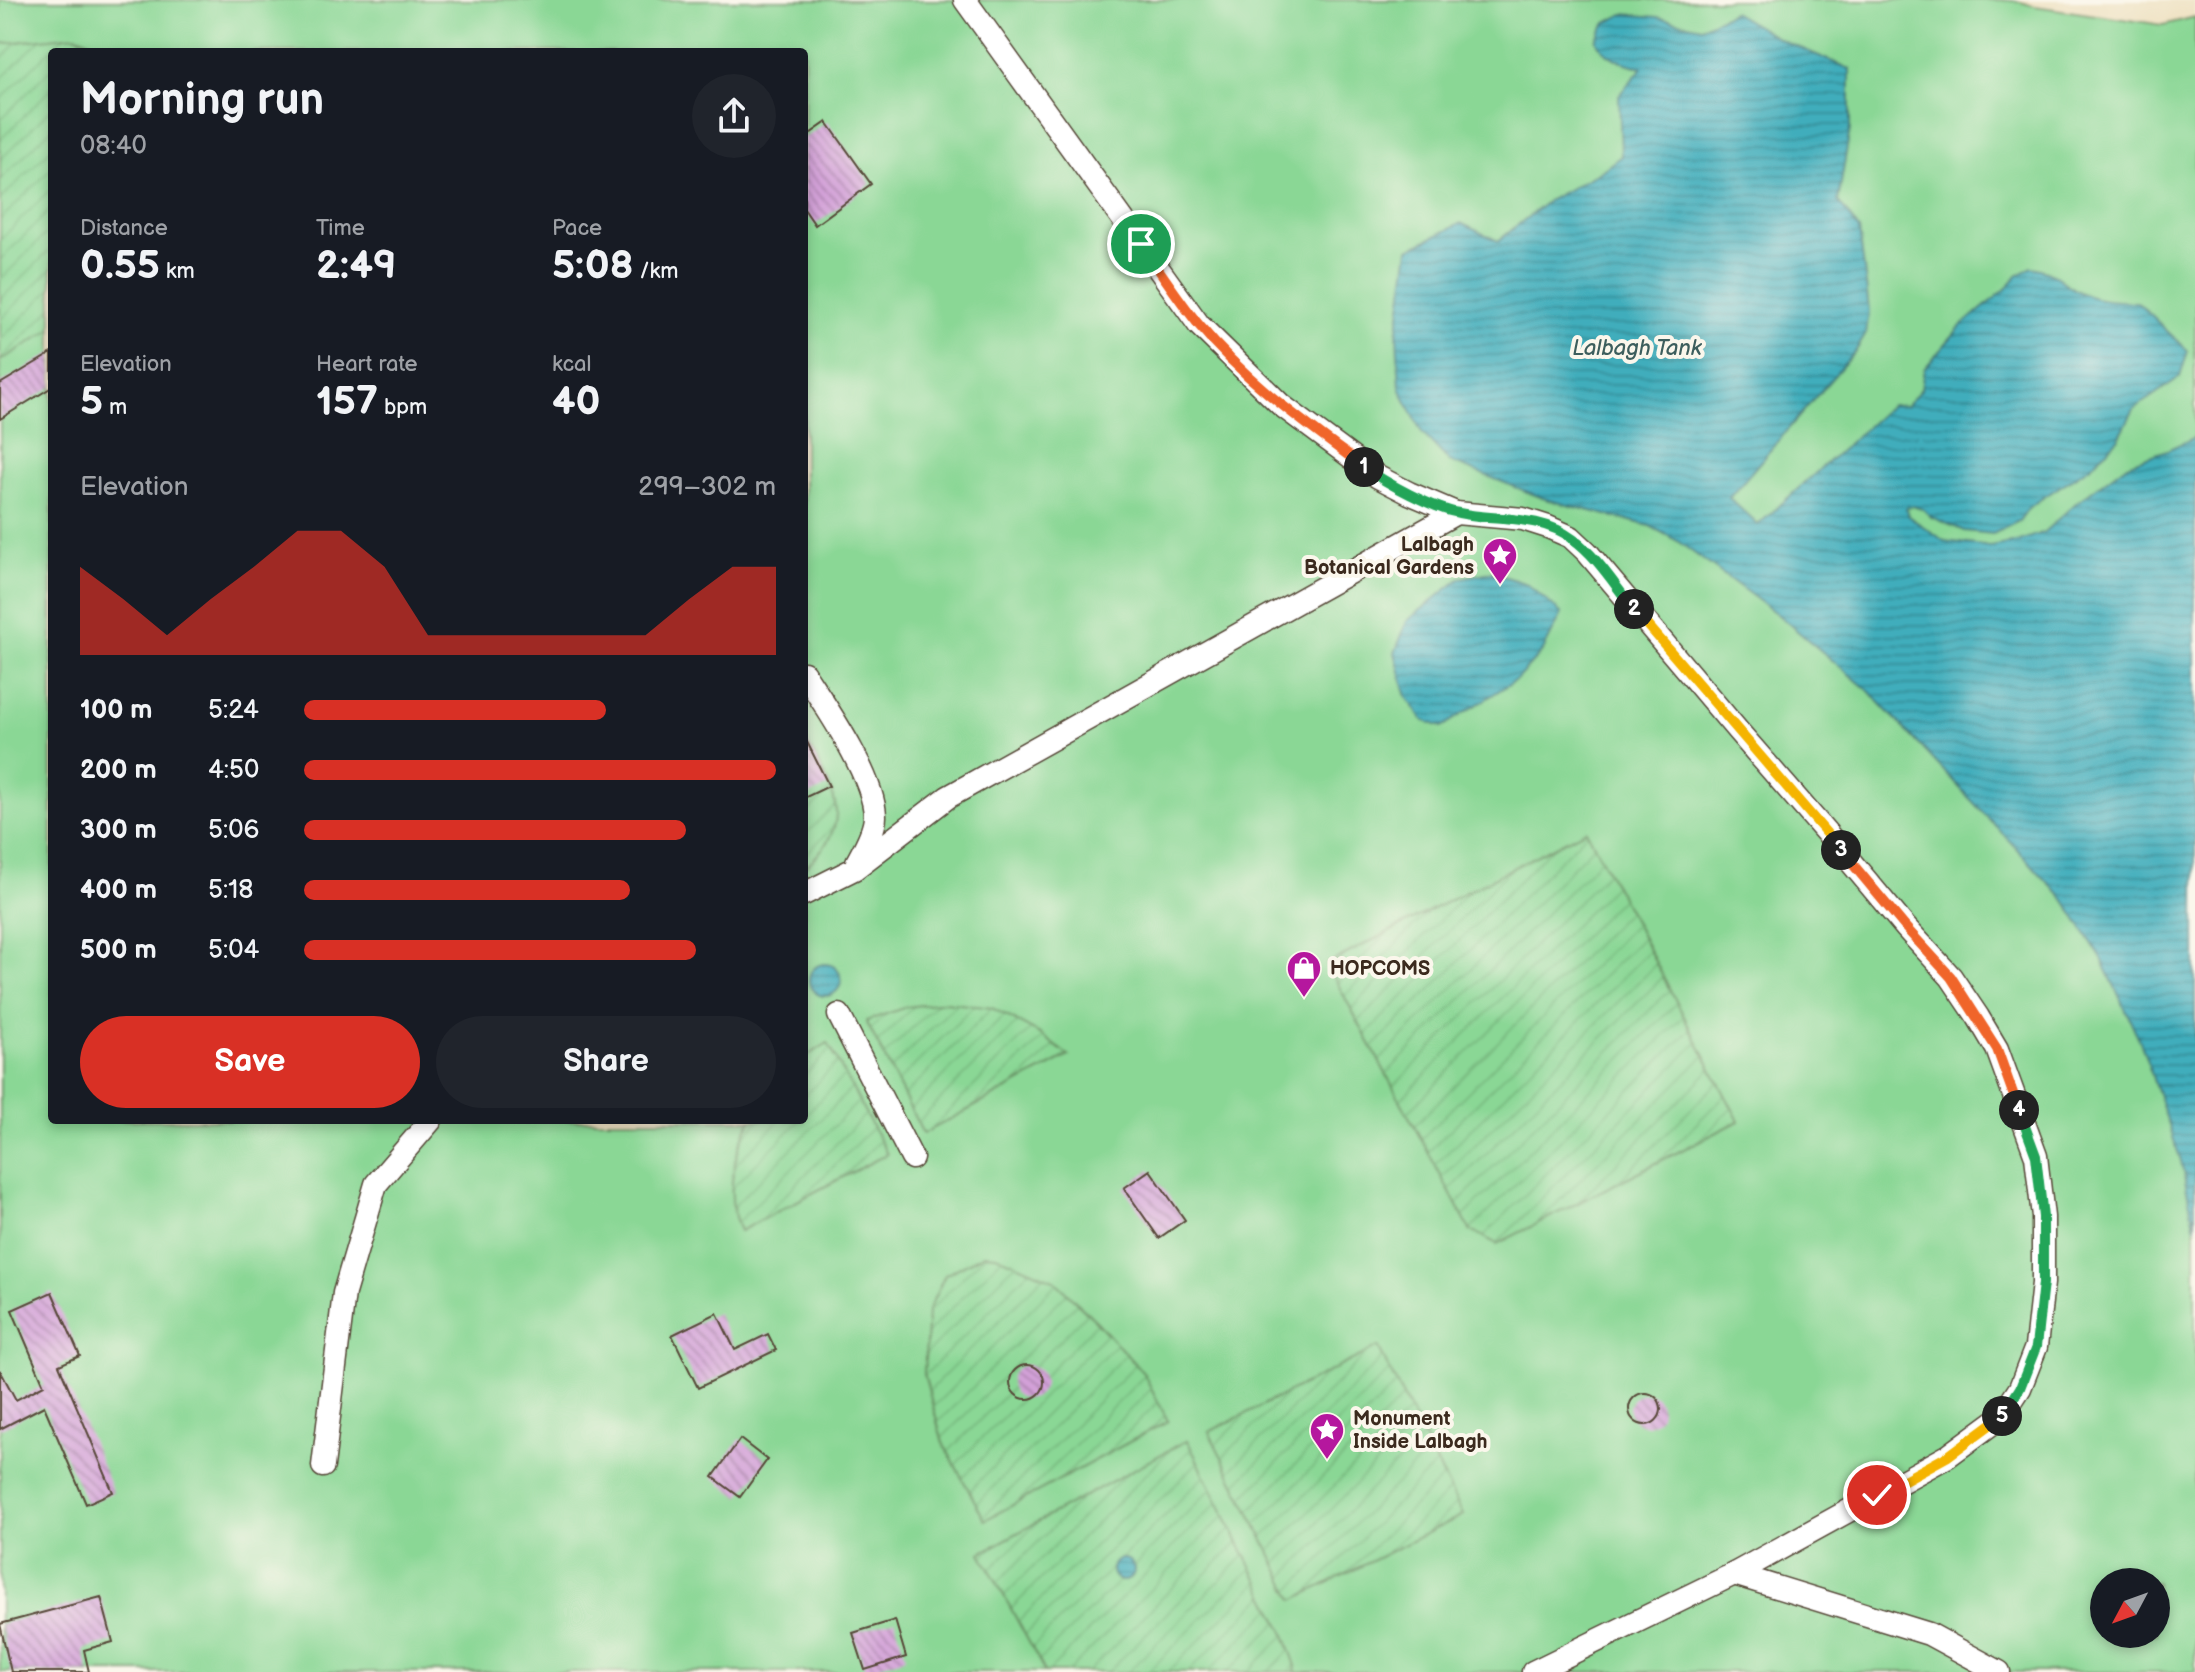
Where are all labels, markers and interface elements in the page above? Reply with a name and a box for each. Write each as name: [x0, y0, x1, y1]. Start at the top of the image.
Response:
text: Morning run: [80, 74, 324, 127]
button: share: [692, 74, 776, 158]
text: 08:40: [80, 131, 147, 162]
pin: [1107, 210, 1175, 278]
text: Distance: [80, 215, 168, 242]
text: Time: [316, 215, 365, 242]
text: Pace: [552, 215, 602, 242]
icon: arrive: [1119, 222, 1163, 266]
text: 0.55: [80, 242, 160, 290]
text: 2:49: [316, 242, 397, 290]
text: 5:08: [552, 242, 634, 290]
text: km: [160, 258, 195, 285]
text: /km: [634, 258, 679, 285]
water label: Lalbagh Tank: [1572, 335, 1703, 362]
text: Elevation: [80, 351, 172, 378]
text: Heart rate: [316, 351, 418, 378]
text: kcal: [552, 351, 591, 378]
text: 5: [80, 378, 103, 426]
text: 157: [316, 378, 378, 426]
text: 40: [552, 378, 600, 426]
text: m: [103, 394, 127, 421]
text: bpm: [378, 394, 427, 421]
pin: 1: [1344, 447, 1384, 487]
text: 1: [1359, 453, 1369, 480]
text: Elevation: [80, 472, 188, 503]
text: 299–302 m: [638, 472, 776, 503]
place label: Lalbagh Botanical Gardens: [1304, 533, 1474, 580]
place icon: Lalbagh Botanical Gardens: [1481, 536, 1519, 586]
pin: 2: [1614, 589, 1654, 629]
text: 2: [1627, 595, 1641, 622]
text: 100 m: [80, 695, 153, 726]
text: 5:24: [208, 695, 259, 726]
text: 200 m: [80, 755, 157, 786]
text: 4:50: [208, 755, 259, 786]
text: 300 m: [80, 815, 157, 846]
text: 5:06: [208, 815, 259, 846]
pin: 3: [1821, 830, 1861, 870]
text: 3: [1835, 836, 1847, 863]
text: 400 m: [80, 875, 157, 906]
text: 5:18: [208, 875, 253, 906]
text: 500 m: [80, 935, 157, 966]
text: 5:04: [208, 935, 259, 966]
shop icon: HOPCOMS: [1285, 949, 1323, 999]
place label: HOPCOMS: [1330, 957, 1430, 981]
button: Save: [80, 1016, 420, 1108]
button: Share: [436, 1016, 776, 1108]
pin: 4: [1999, 1090, 2039, 1130]
text: 4: [2013, 1096, 2025, 1123]
pin: 5: [1982, 1396, 2022, 1436]
text: 5: [1996, 1402, 2008, 1429]
place label: Monument Inside Lalbagh: [1353, 1407, 1488, 1454]
place icon: Monument Inside Lalbagh: [1308, 1411, 1346, 1461]
pin: [1843, 1461, 1911, 1529]
icon: check: [1855, 1473, 1899, 1517]
north arrow: [2090, 1568, 2170, 1648]
map controls: [2090, 1568, 2170, 1648]

